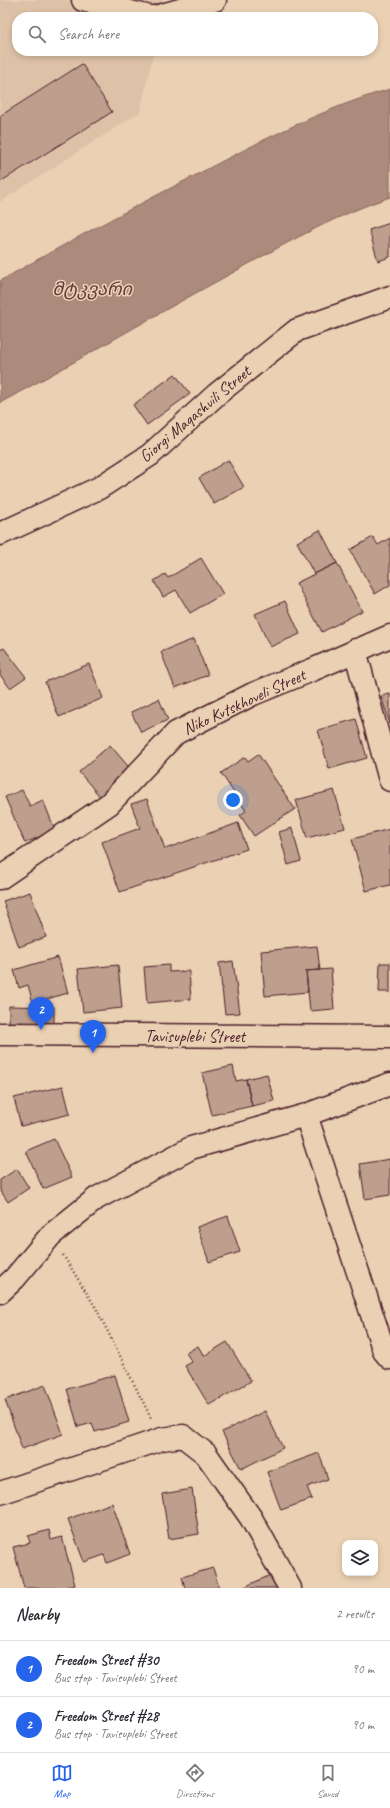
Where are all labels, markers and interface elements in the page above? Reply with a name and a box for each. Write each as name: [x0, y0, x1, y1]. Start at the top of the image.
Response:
search box: [12, 12, 378, 56]
icon: search: [26, 23, 48, 45]
text: Search here: [58, 25, 119, 44]
water label: მტკვარი: [52, 278, 132, 300]
street label: Giorgi Maqashvili Street: [135, 360, 257, 467]
street label: Niko Kvtskhoveli Street: [179, 663, 311, 740]
your location: [223, 790, 243, 810]
pin: 2: [28, 997, 54, 1030]
pin: 1: [80, 1020, 106, 1053]
street label: Tavisuplebi Street: [145, 1026, 248, 1047]
map controls: [342, 1540, 378, 1576]
button: layers: [342, 1540, 378, 1576]
text: Nearby: [16, 1604, 59, 1625]
text: 2 results: [336, 1606, 374, 1622]
text: Freedom Street #30: [54, 1651, 158, 1670]
text: 1: [26, 1661, 32, 1677]
text: 90 m: [352, 1661, 374, 1677]
text: Bus stop · Tavisuplebi Street: [54, 1670, 177, 1686]
text: Freedom Street #28: [54, 1707, 158, 1726]
text: 2: [26, 1717, 32, 1733]
text: 90 m: [352, 1717, 374, 1733]
text: Bus stop · Tavisuplebi Street: [54, 1726, 177, 1742]
tab: Map: [51, 1762, 73, 1800]
tab: Directions: [176, 1762, 214, 1800]
tab: Saved: [317, 1762, 339, 1800]

